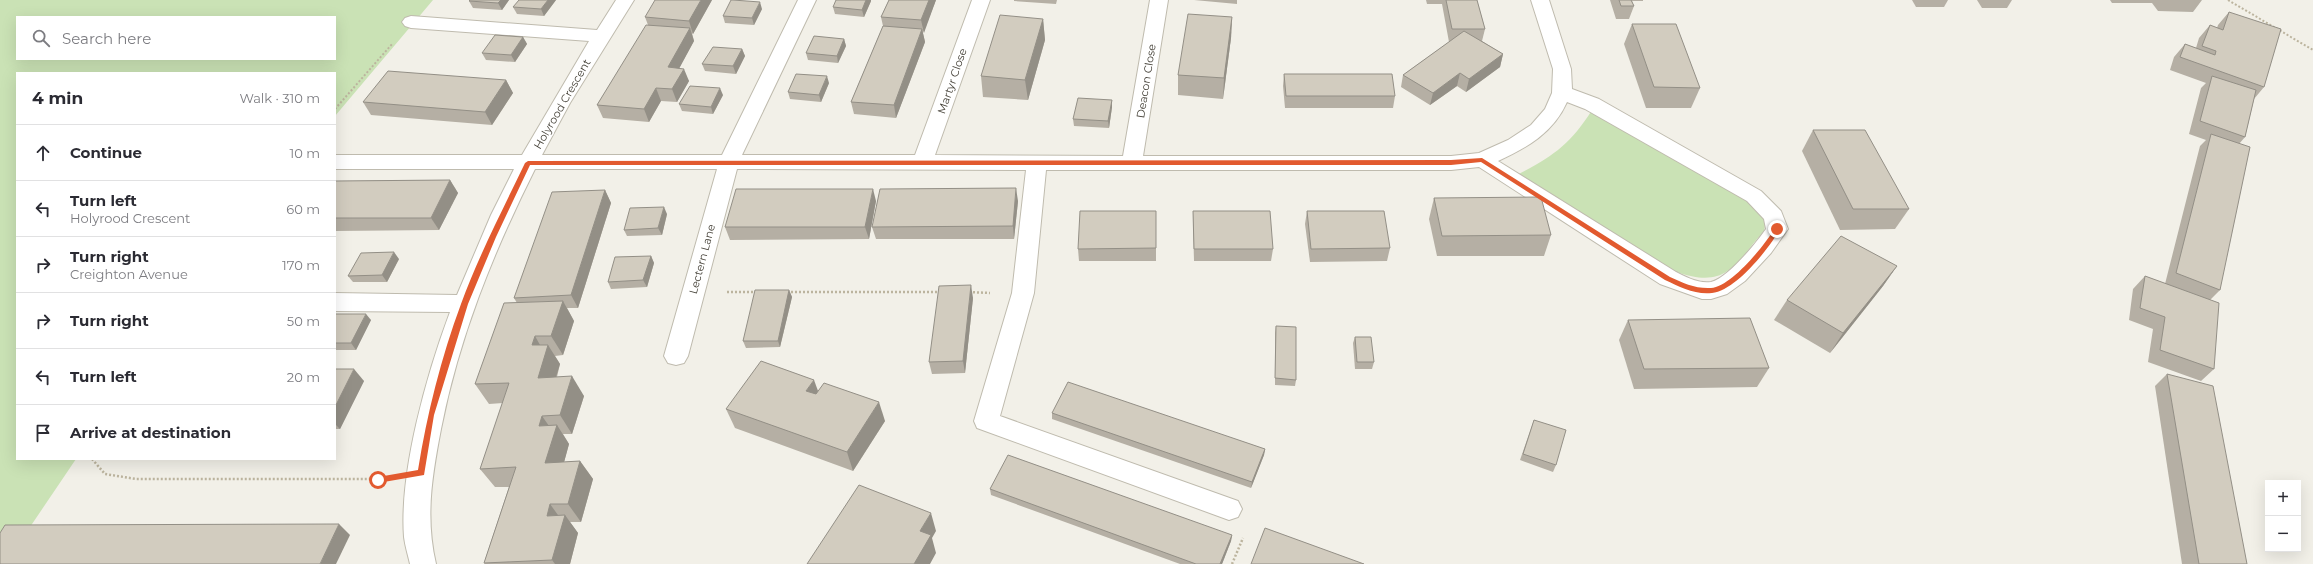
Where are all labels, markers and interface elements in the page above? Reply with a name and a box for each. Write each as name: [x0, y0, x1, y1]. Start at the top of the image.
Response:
search box: [16, 16, 336, 60]
icon: search: [30, 27, 52, 49]
text: Search here: [62, 29, 151, 48]
street label: Deacon Close: [1133, 43, 1159, 119]
street label: Martyr Close: [934, 46, 970, 116]
street label: Holyrood Crescent: [530, 56, 594, 152]
text: 4 min: [32, 88, 83, 108]
text: Walk · 310 m: [239, 90, 320, 106]
icon: ahead: [32, 142, 54, 164]
text: Continue: [70, 143, 142, 162]
text: 10 m: [290, 145, 320, 161]
text: Turn left: [70, 191, 137, 210]
icon: left: [32, 198, 54, 220]
text: 60 m: [286, 201, 320, 217]
text: Holyrood Crescent: [70, 210, 190, 226]
route end: [1768, 220, 1786, 238]
street label: Lectern Lane: [686, 222, 718, 296]
text: Turn right: [70, 247, 149, 266]
icon: right: [32, 254, 54, 276]
text: 170 m: [282, 257, 320, 273]
text: Creighton Avenue: [70, 266, 188, 282]
icon: right: [32, 310, 54, 332]
text: Turn right: [70, 311, 149, 330]
text: 50 m: [287, 313, 320, 329]
icon: left: [32, 366, 54, 388]
text: Turn left: [70, 367, 137, 386]
text: 20 m: [287, 369, 320, 385]
icon: arrive: [32, 422, 54, 444]
text: Arrive at destination: [70, 423, 231, 442]
route start: [369, 471, 387, 489]
map controls: [2265, 480, 2301, 552]
button: +: [2265, 480, 2301, 516]
button: −: [2265, 516, 2301, 552]

